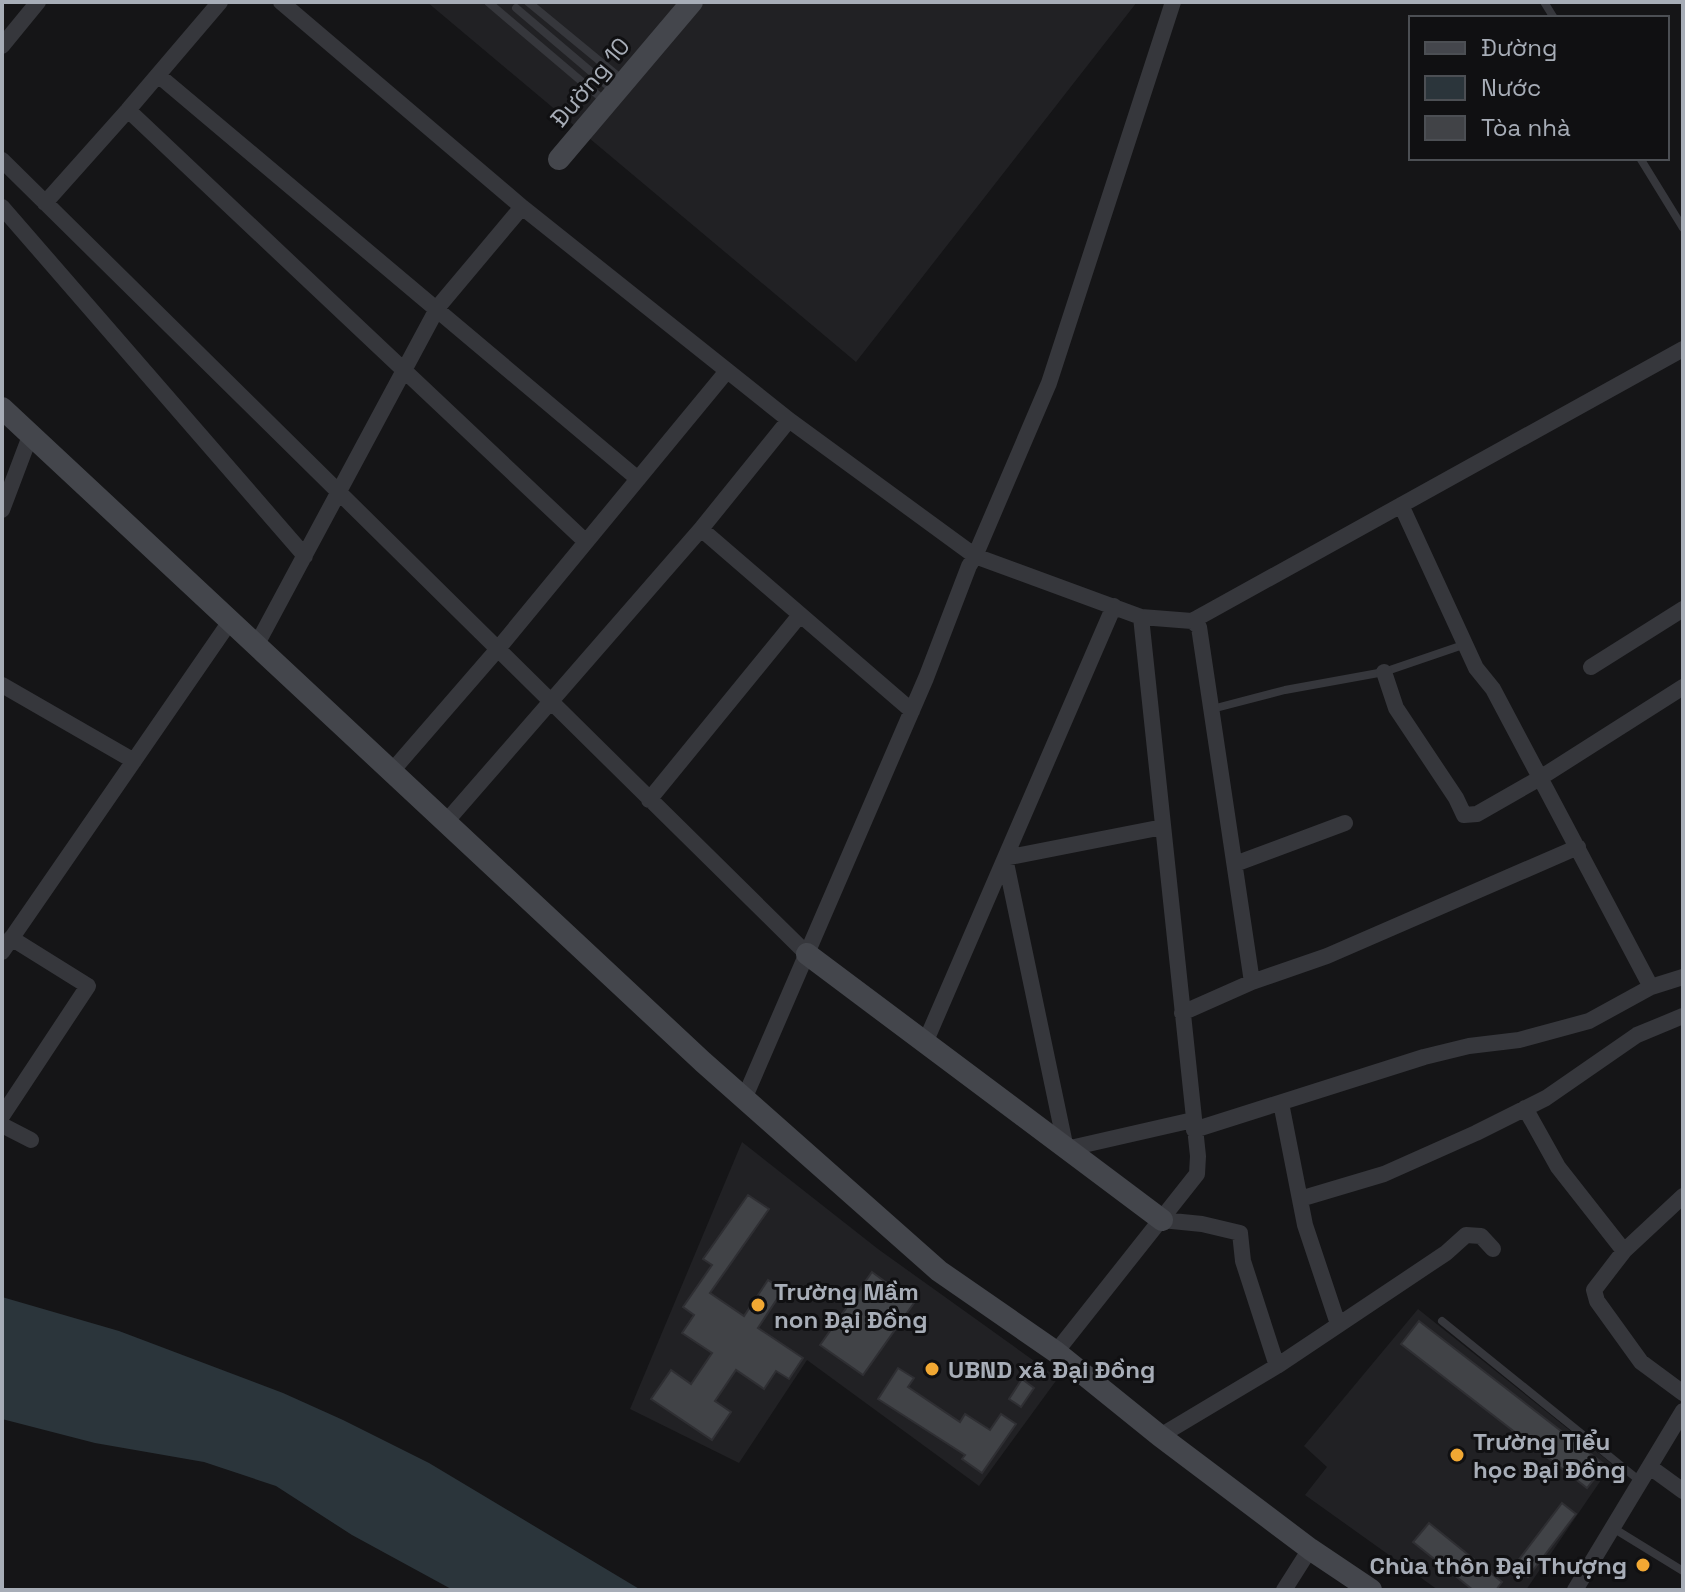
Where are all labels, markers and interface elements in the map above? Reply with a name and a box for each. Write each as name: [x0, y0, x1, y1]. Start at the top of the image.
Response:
legend: [1409, 16, 1669, 160]
street label: Đường 10: [543, 31, 637, 133]
text: Đường: [1481, 32, 1557, 63]
text: Nước: [1481, 72, 1541, 103]
text: Tòa nhà: [1481, 112, 1571, 143]
place label: Trường Mầm non Đại Đồng: [774, 1276, 927, 1335]
marker: Trường Mầm non Đại Đồng: [749, 1296, 767, 1314]
place label: UBND xã Đại Đồng: [948, 1354, 1155, 1385]
marker: UBND xã Đại Đồng: [923, 1360, 941, 1378]
place label: Trường Tiểu học Đại Đồng: [1473, 1426, 1626, 1485]
marker: Trường Tiểu học Đại Đồng: [1448, 1446, 1466, 1464]
place label: Chùa thôn Đại Thượng: [1369, 1550, 1627, 1581]
marker: Chùa thôn Đại Thượng: [1634, 1556, 1652, 1574]

